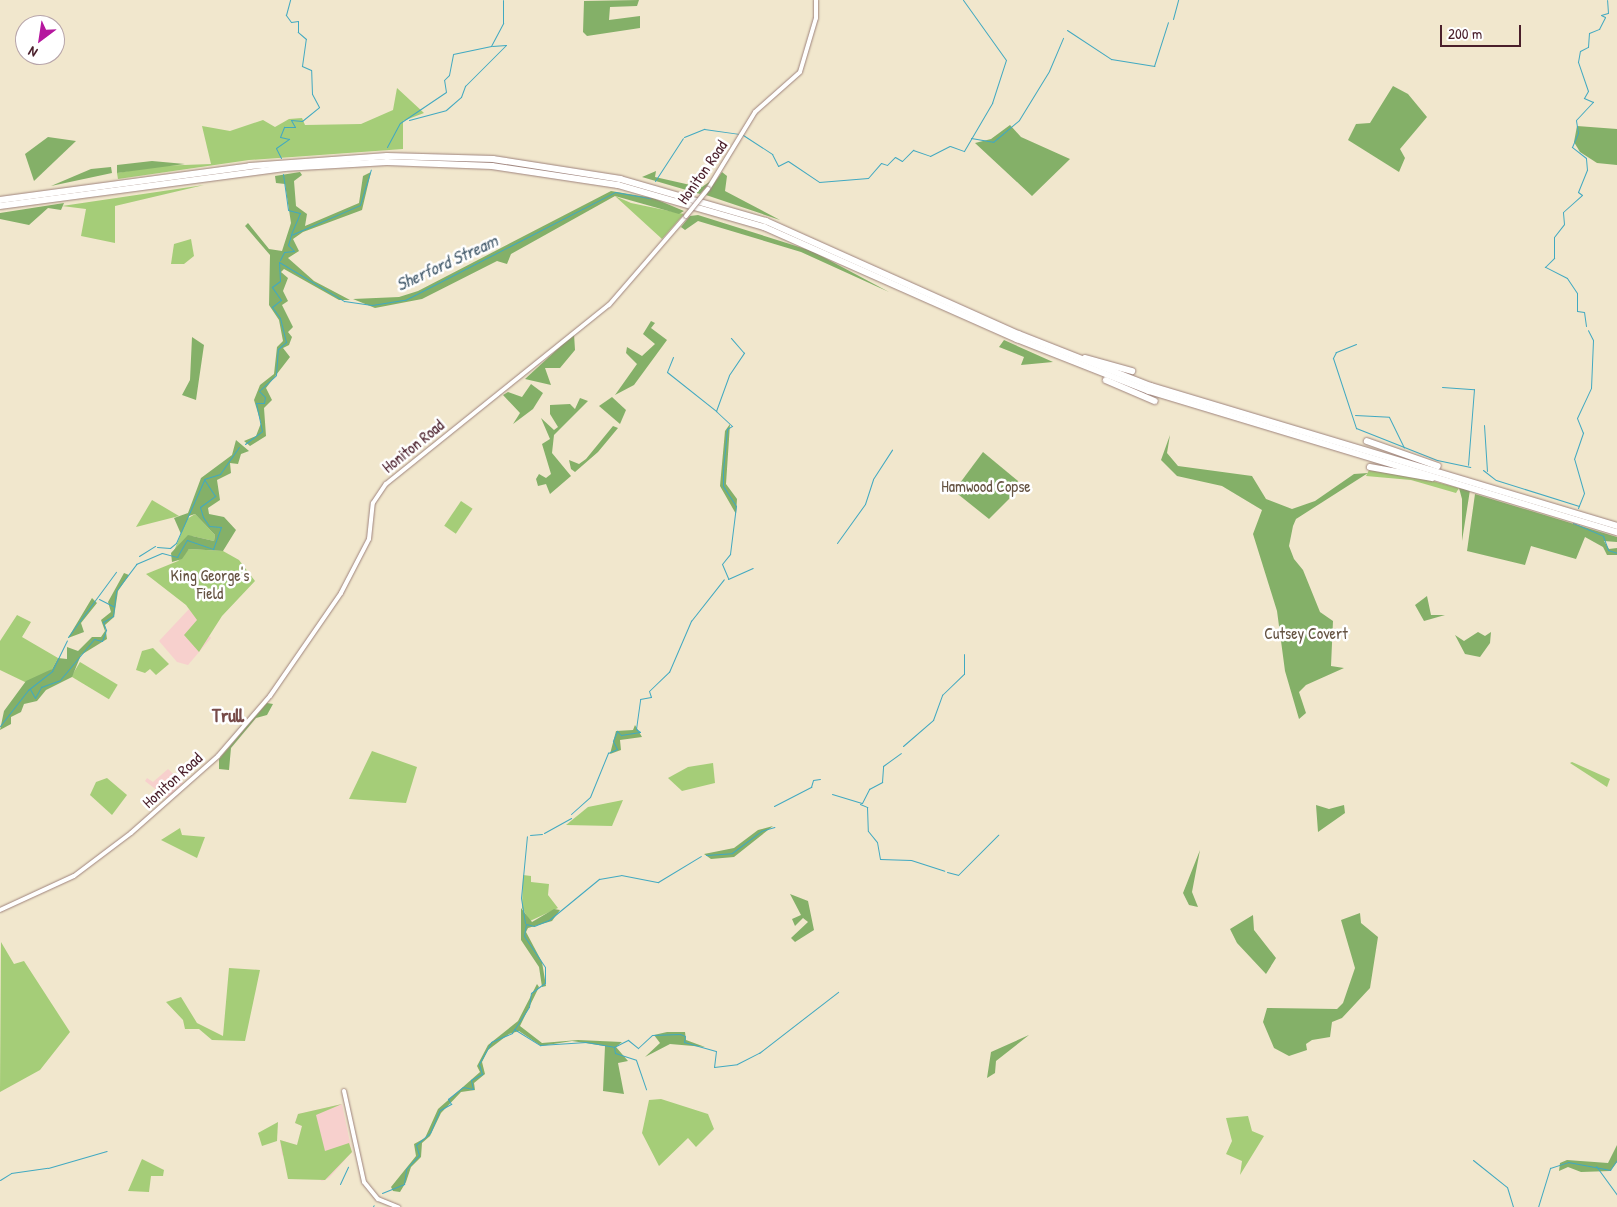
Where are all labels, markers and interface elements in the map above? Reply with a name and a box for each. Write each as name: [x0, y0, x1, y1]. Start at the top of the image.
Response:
north arrow: [15, 15, 65, 65]
scale bar: [1442, 15, 1523, 47]
text: 200 m: [1448, 23, 1482, 44]
text: N: [24, 42, 41, 62]
street label: Honiton Road: [673, 136, 731, 208]
water label: Sherford Stream: [393, 230, 501, 296]
street label: Honiton Road: [378, 415, 448, 477]
park label: Hamwood Copse: [941, 476, 1031, 496]
park label: King George's Field: [171, 565, 249, 603]
park label: Cutsey Covert: [1264, 623, 1348, 643]
district label: Trull: [212, 705, 244, 727]
street label: Honiton Road: [138, 748, 206, 812]

